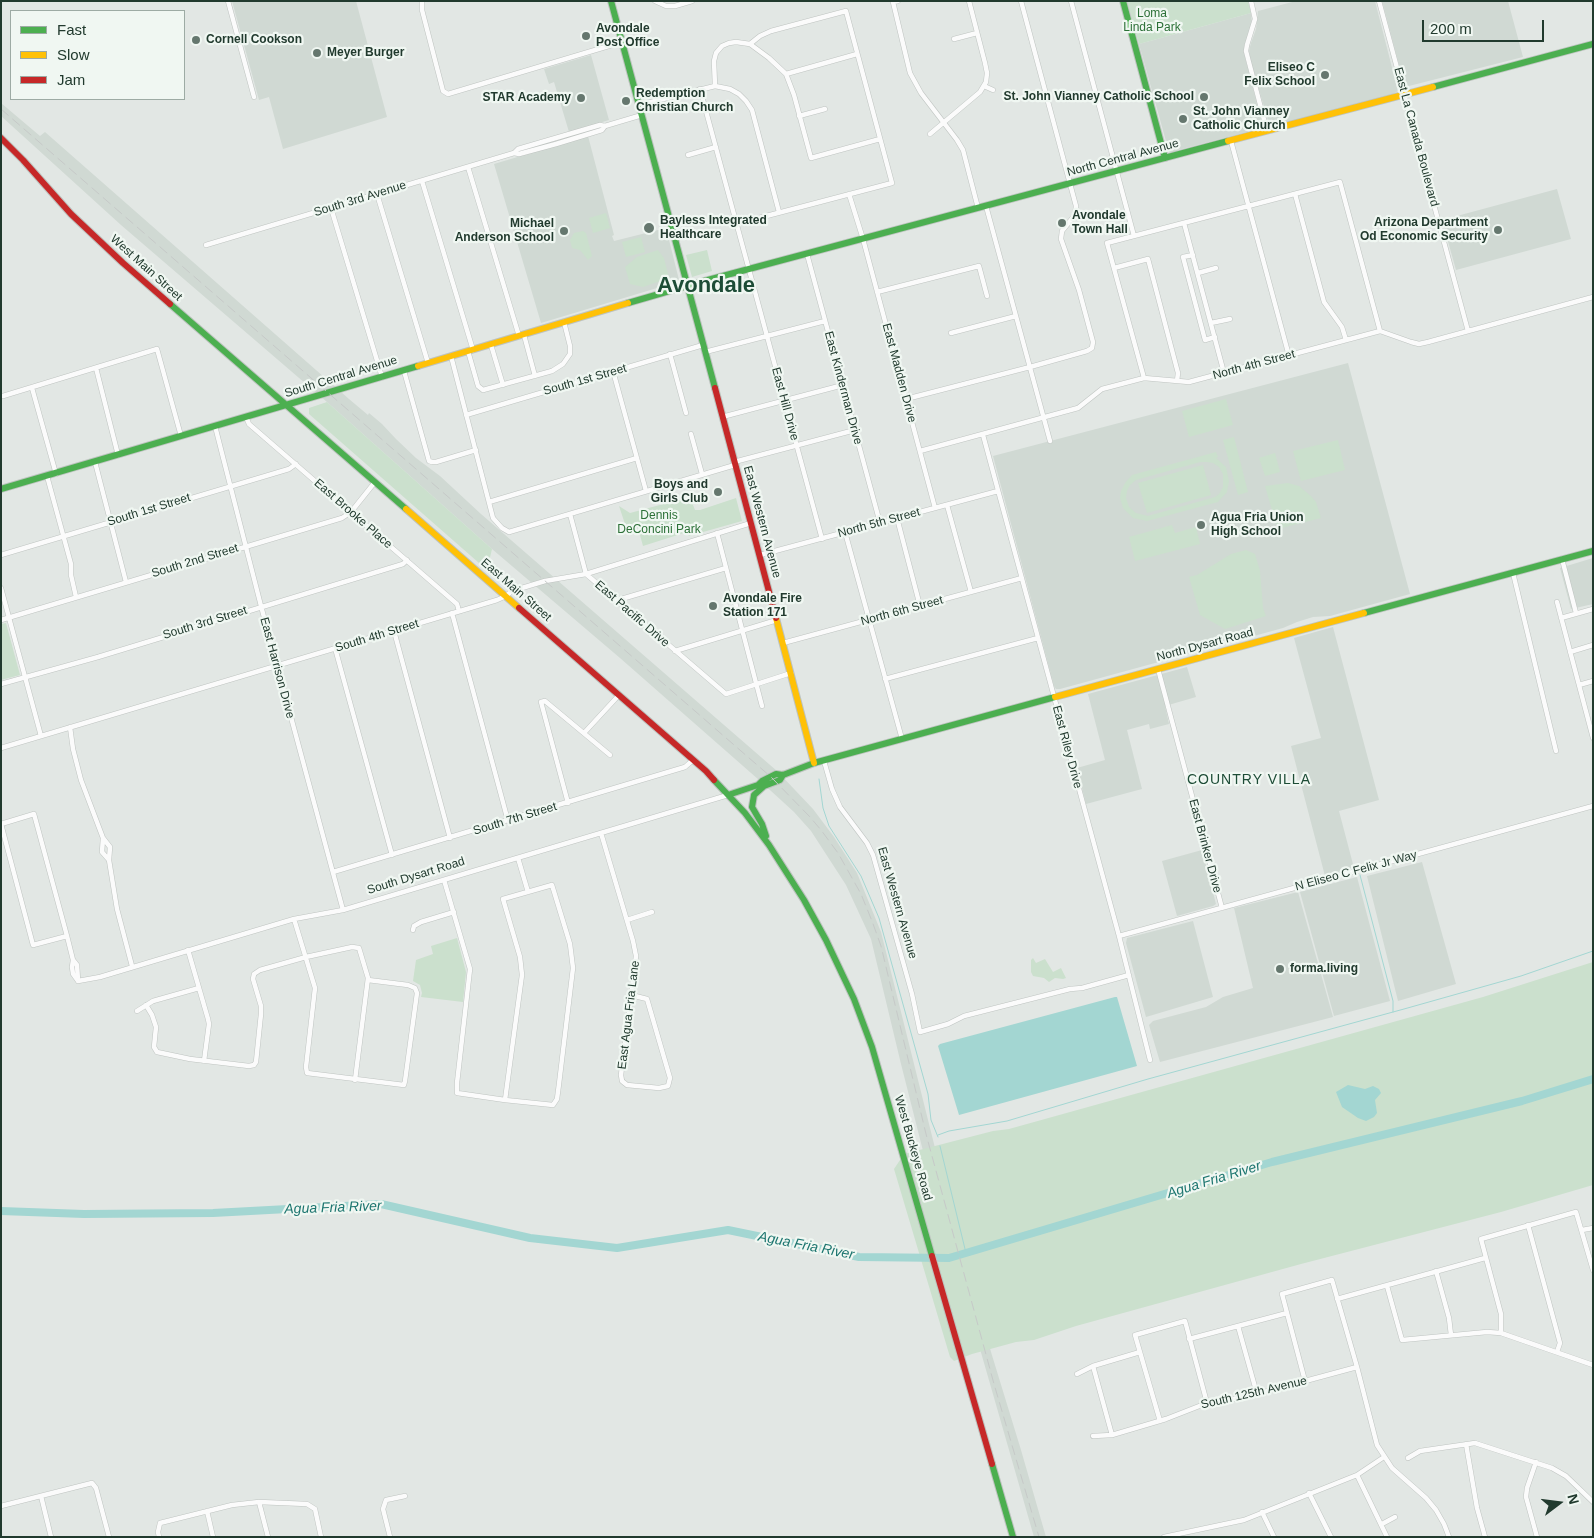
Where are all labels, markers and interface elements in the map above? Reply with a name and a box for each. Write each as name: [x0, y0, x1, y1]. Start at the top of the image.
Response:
park label: Loma Linda Park: [1123, 7, 1181, 35]
legend: [10, 10, 185, 100]
scale bar: [1424, 10, 1546, 42]
text: 200 m: [1430, 20, 1472, 37]
text: Fast: [57, 21, 86, 38]
place label: Avondale Post Office: [596, 22, 659, 50]
marker: Avondale Post Office: [580, 30, 592, 42]
place label: Cornell Cookson: [206, 33, 302, 47]
marker: Cornell Cookson: [190, 34, 202, 46]
text: Slow: [57, 46, 90, 63]
place label: Meyer Burger: [327, 46, 404, 60]
marker: Meyer Burger: [311, 47, 323, 59]
place label: Eliseo C Felix School: [1244, 61, 1315, 89]
street label: East La Canada Boulevard: [1390, 66, 1442, 208]
marker: Eliseo C Felix School: [1319, 69, 1331, 81]
text: Jam: [57, 71, 85, 88]
place label: Redemption Christian Church: [636, 87, 733, 115]
place label: St. John Vianney Catholic School: [1004, 90, 1194, 104]
place label: STAR Academy: [483, 91, 571, 105]
marker: St. John Vianney Catholic School: [1198, 91, 1210, 103]
marker: STAR Academy: [575, 92, 587, 104]
marker: Redemption Christian Church: [620, 95, 632, 107]
place label: St. John Vianney Catholic Church: [1193, 105, 1289, 133]
marker: St. John Vianney Catholic Church: [1177, 113, 1189, 125]
street label: North Central Avenue: [1066, 136, 1180, 180]
street label: South 3rd Avenue: [312, 178, 408, 220]
place label: Avondale Town Hall: [1072, 209, 1128, 237]
place label: Bayless Integrated Healthcare: [660, 214, 767, 242]
place label: Arizona Department Od Economic Security: [1360, 216, 1488, 244]
place label: Michael Anderson School: [455, 217, 554, 245]
marker: Avondale Town Hall: [1056, 217, 1068, 229]
marker: Bayless Integrated Healthcare: [642, 221, 656, 235]
marker: Arizona Department Od Economic Security: [1492, 224, 1504, 236]
marker: Michael Anderson School: [558, 225, 570, 237]
street label: West Main Street: [107, 232, 185, 304]
district label: Avondale: [657, 273, 755, 299]
street label: East Madden Drive: [879, 322, 919, 424]
street label: East Kinderman Drive: [821, 330, 865, 446]
street label: North 4th Street: [1211, 347, 1297, 383]
street label: South Central Avenue: [283, 353, 399, 401]
street label: South 1st Street: [542, 361, 628, 399]
street label: East Hill Drive: [768, 366, 802, 442]
street label: East Western Avenue: [740, 464, 784, 580]
street label: East Brooke Place: [311, 476, 395, 552]
place label: Boys and Girls Club: [651, 478, 708, 506]
marker: Boys and Girls Club: [712, 486, 724, 498]
street label: South 1st Street: [106, 491, 192, 529]
street label: North 5th Street: [836, 505, 922, 541]
park label: Dennis DeConcini Park: [617, 509, 701, 537]
place label: Agua Fria Union High School: [1211, 511, 1304, 539]
marker: Agua Fria Union High School: [1195, 519, 1207, 531]
street label: South 2nd Street: [150, 541, 240, 581]
street label: East Main Street: [478, 555, 554, 625]
street label: East Pacific Drive: [592, 578, 672, 650]
place label: Avondale Fire Station 171: [723, 592, 802, 620]
street label: North 6th Street: [859, 593, 945, 629]
marker: Avondale Fire Station 171: [707, 600, 719, 612]
street label: South 3rd Street: [161, 603, 249, 643]
street label: East Harrison Drive: [257, 616, 297, 720]
street label: South 4th Street: [333, 616, 421, 656]
street label: North Dysart Road: [1155, 625, 1255, 665]
street label: East Riley Drive: [1049, 704, 1085, 790]
district label: COUNTRY VILLA: [1185, 772, 1313, 788]
street label: East Brinker Drive: [1186, 797, 1224, 895]
street label: South 7th Street: [471, 799, 559, 839]
street label: East Western Avenue: [874, 845, 920, 961]
street label: N Eliseo C Felix Jr Way: [1293, 848, 1419, 894]
street label: South Dysart Road: [365, 854, 467, 898]
street label: East Agua Fria Lane: [615, 960, 643, 1070]
place label: forma.living: [1290, 962, 1358, 976]
marker: forma.living: [1274, 963, 1286, 975]
street label: West Buckeye Road: [891, 1094, 935, 1202]
water label: Agua Fria River: [1165, 1158, 1263, 1202]
water label: Agua Fria River: [284, 1198, 382, 1218]
water label: Agua Fria River: [757, 1228, 855, 1264]
street label: South 125th Avenue: [1200, 1374, 1308, 1412]
north arrow: [1534, 1478, 1584, 1528]
text: N: [1564, 1492, 1583, 1506]

